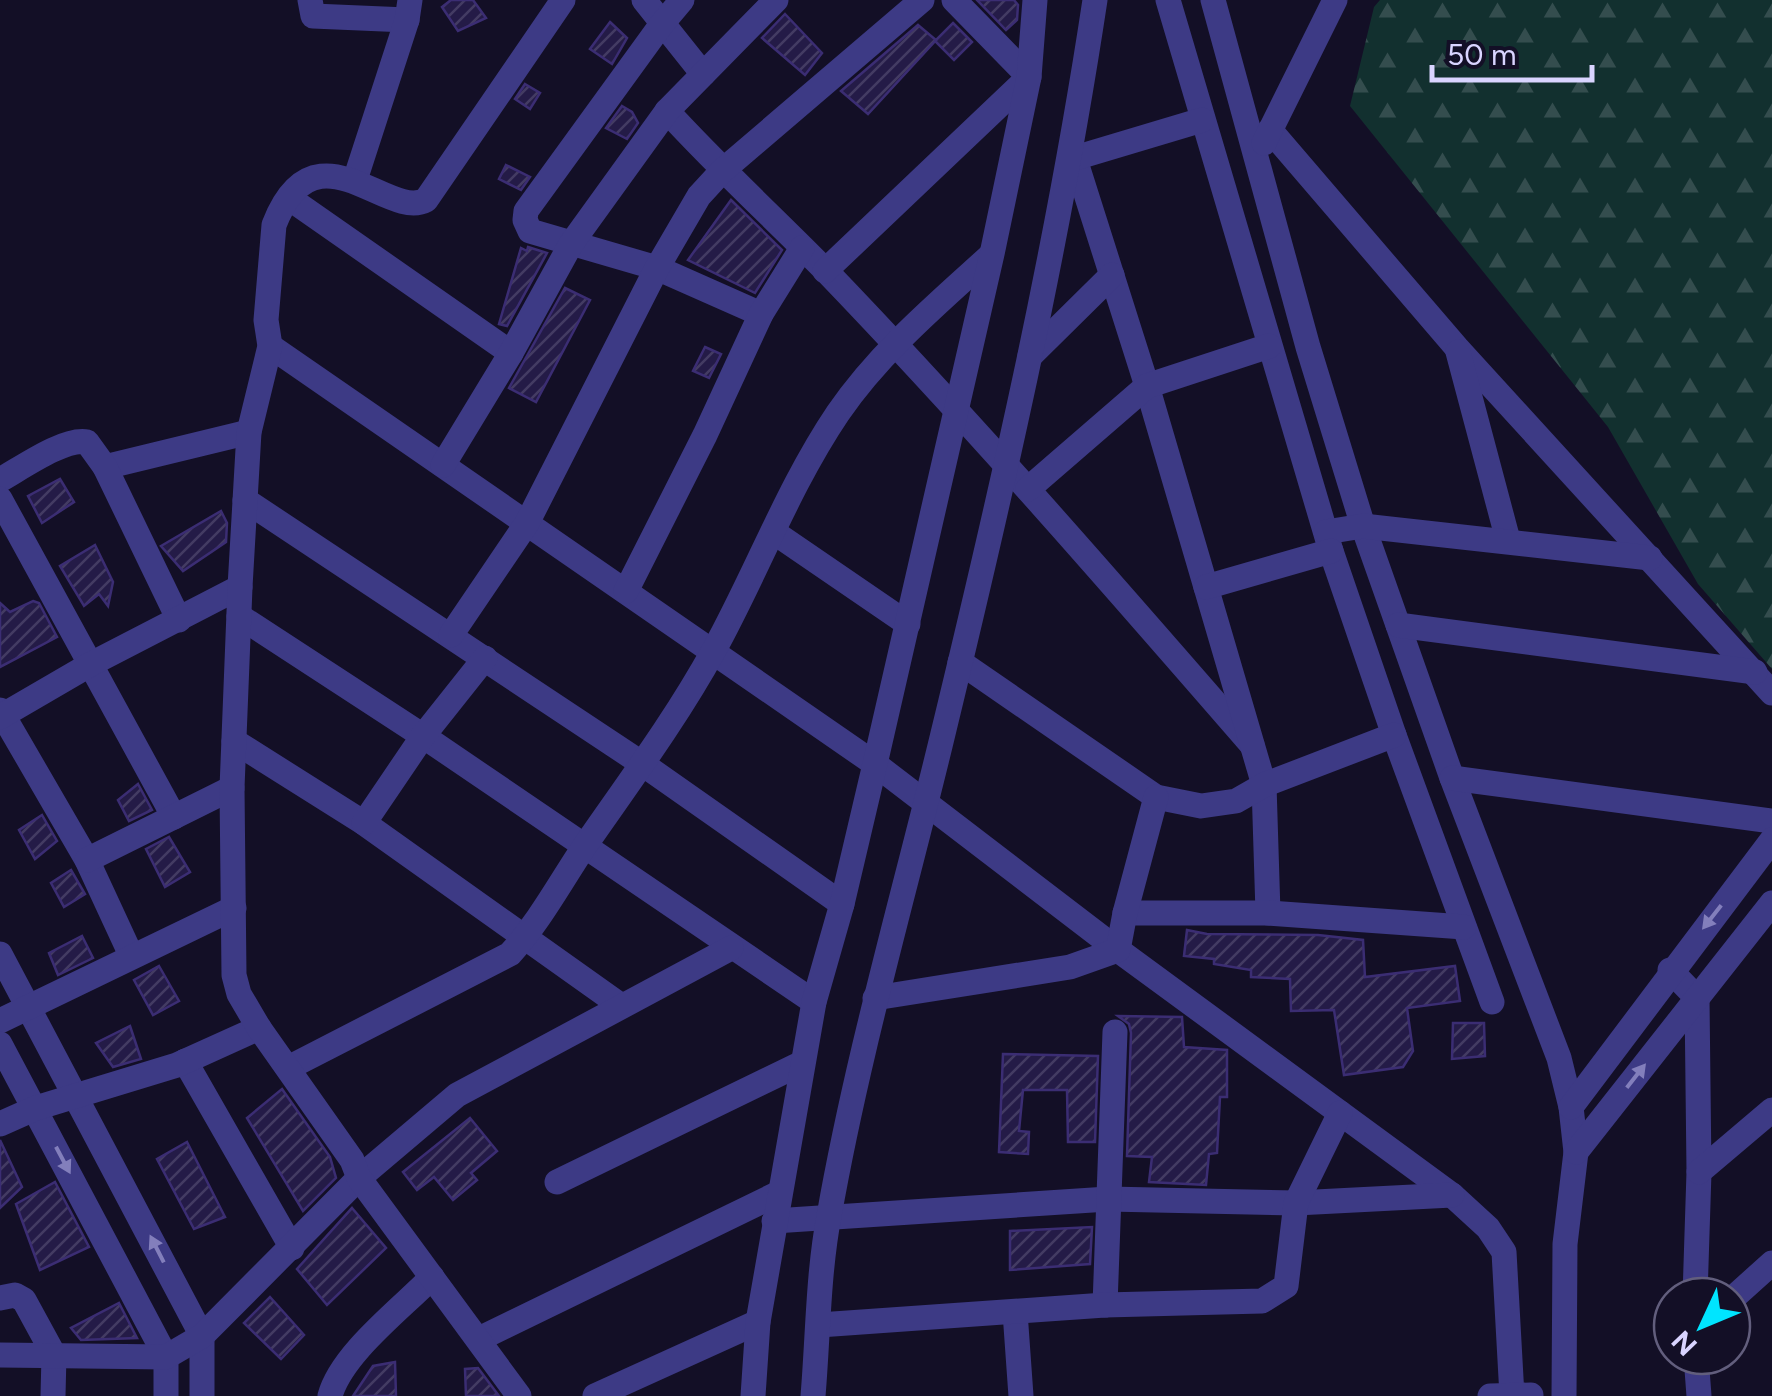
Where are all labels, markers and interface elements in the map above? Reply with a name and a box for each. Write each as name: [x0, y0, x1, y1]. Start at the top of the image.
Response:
scale bar: [1432, 20, 1592, 82]
text: 50 m: [1447, 36, 1516, 73]
one-way arrow: [1702, 904, 1723, 930]
one-way arrow: [1625, 1063, 1646, 1089]
one-way arrow: [54, 1146, 71, 1175]
one-way arrow: [149, 1235, 166, 1264]
north arrow: [1652, 1276, 1752, 1376]
text: N: [1664, 1324, 1704, 1363]

